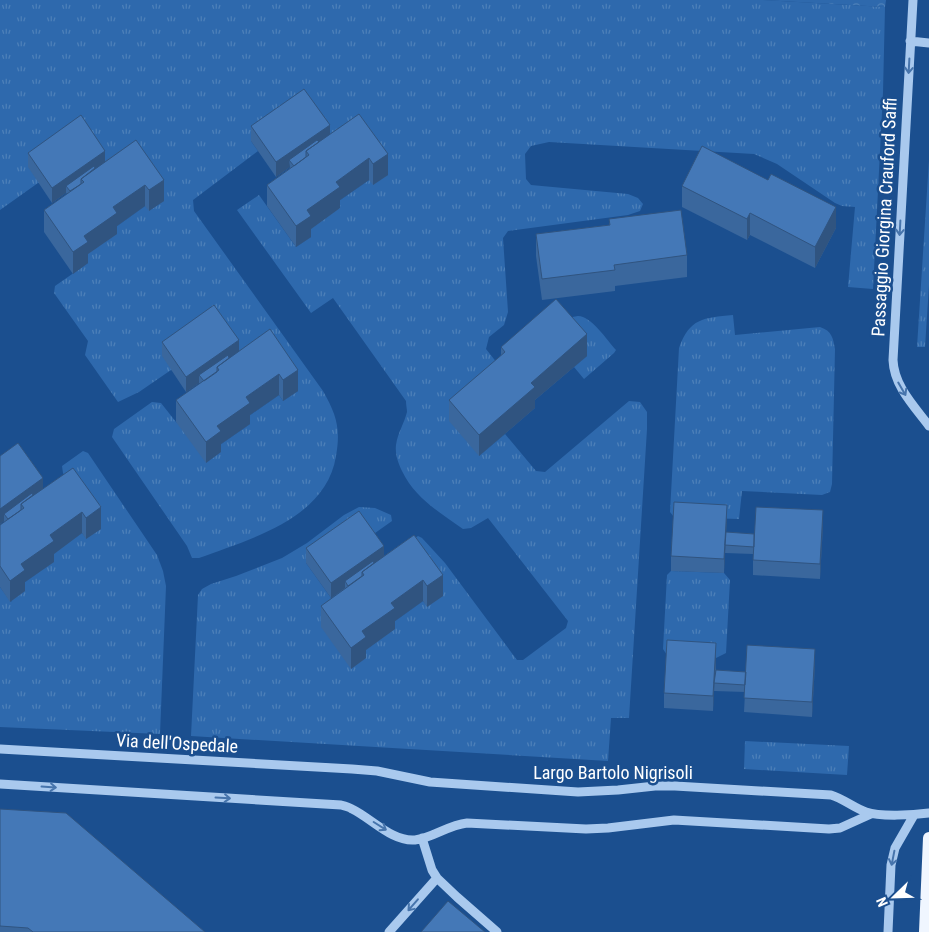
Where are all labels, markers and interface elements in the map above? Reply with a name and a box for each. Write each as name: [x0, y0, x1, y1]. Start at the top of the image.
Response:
one-way arrow: [904, 58, 913, 74]
street label: Passaggio Giorgina Crauford Saffi: [867, 97, 901, 337]
one-way arrow: [895, 220, 904, 236]
one-way arrow: [897, 381, 907, 396]
street label: Via dell'Ospedale: [115, 729, 239, 757]
street label: Largo Bartolo Nigrisoli: [533, 762, 693, 783]
one-way arrow: [40, 782, 56, 791]
one-way arrow: [215, 793, 231, 802]
one-way arrow: [373, 822, 387, 832]
one-way arrow: [887, 850, 897, 866]
north arrow: [869, 872, 919, 922]
text: N: [873, 895, 891, 909]
one-way arrow: [407, 898, 418, 911]

